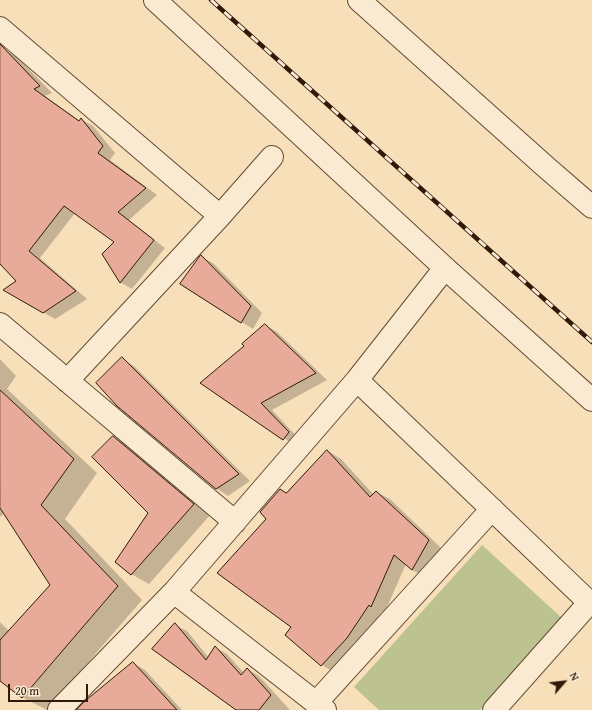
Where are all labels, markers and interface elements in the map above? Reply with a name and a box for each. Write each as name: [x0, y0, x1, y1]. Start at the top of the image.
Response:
north arrow: [544, 662, 584, 702]
text: N: [566, 669, 583, 683]
scale bar: [10, 676, 90, 702]
text: 20 m: [15, 682, 39, 699]

